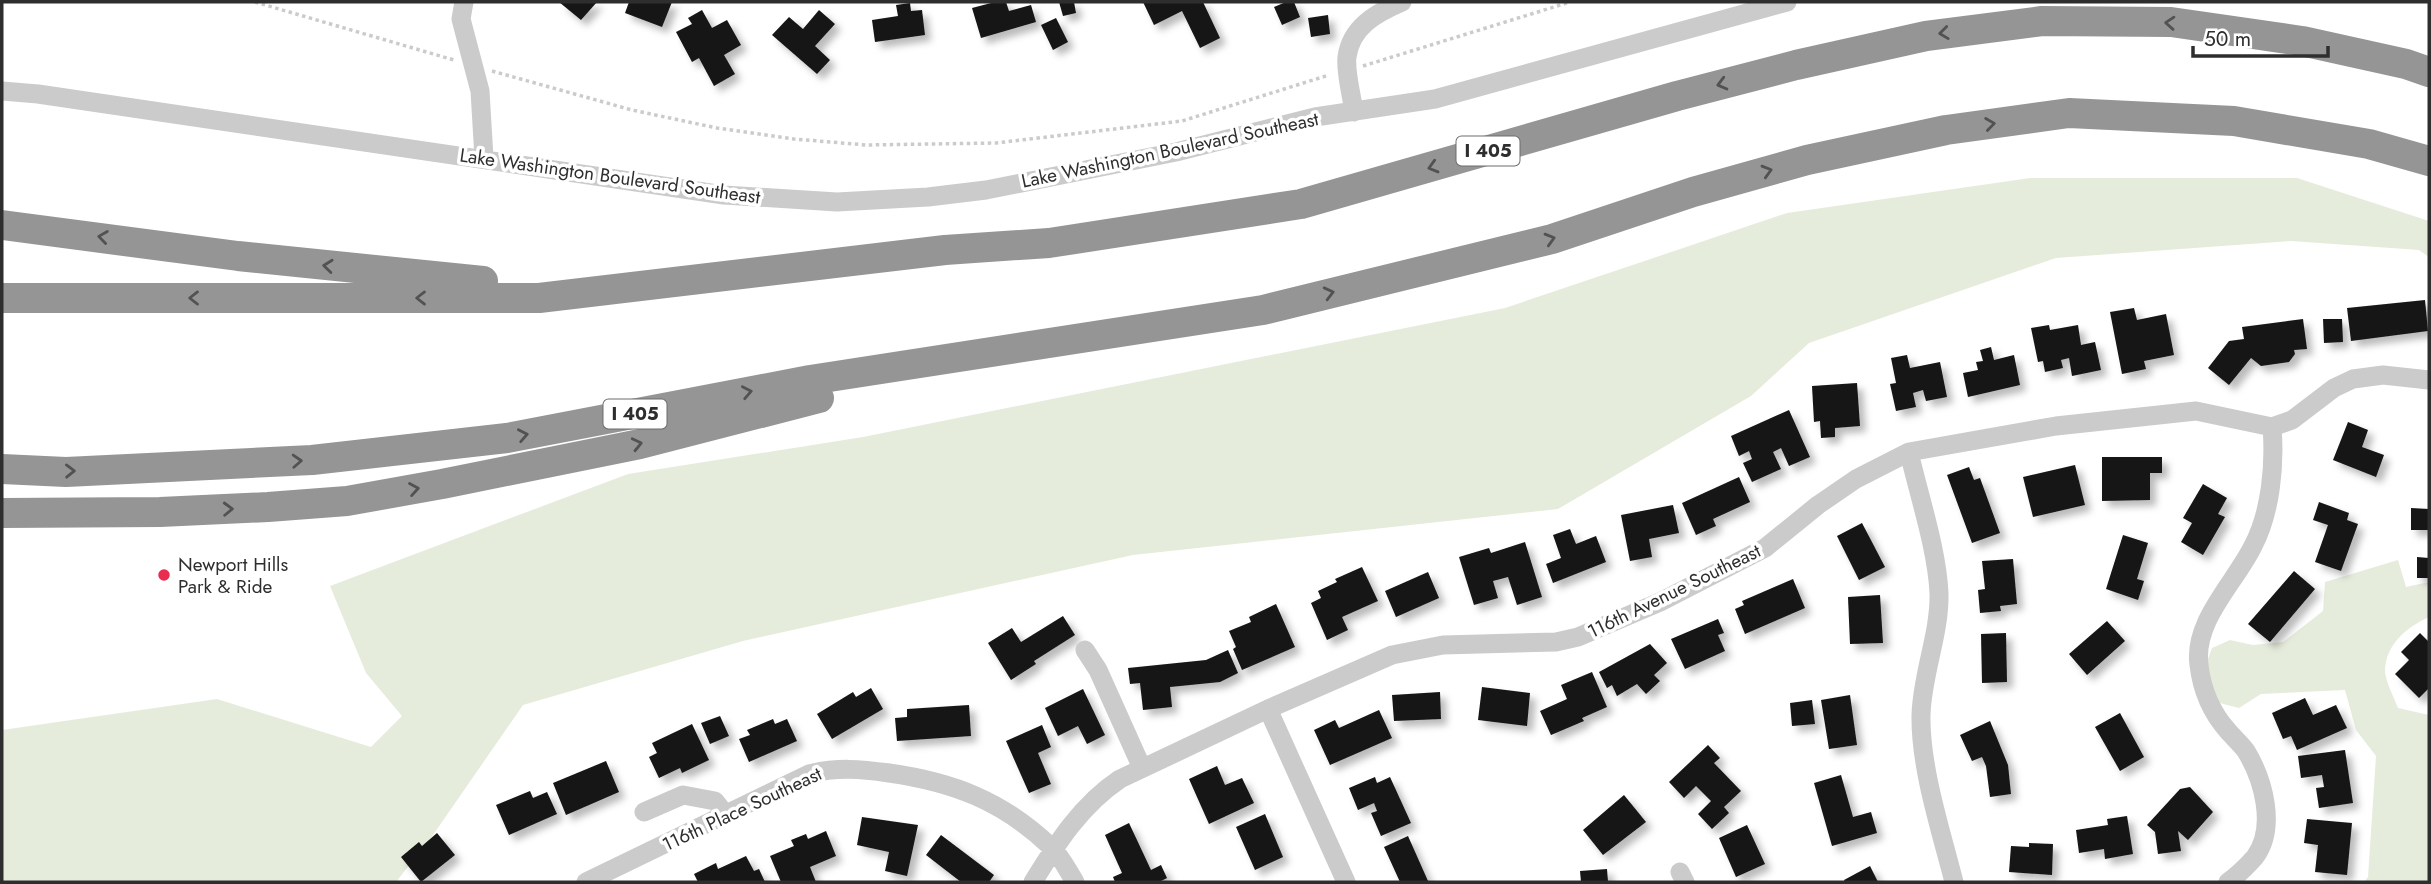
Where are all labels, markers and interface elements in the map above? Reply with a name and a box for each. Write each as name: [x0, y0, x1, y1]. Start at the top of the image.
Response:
scale bar: [2193, 14, 2328, 58]
one-way arrow: [2164, 15, 2175, 30]
text: 50 m: [2204, 24, 2251, 54]
one-way arrow: [1938, 26, 1949, 41]
one-way arrow: [1716, 76, 1728, 90]
street label: Lake Washington Boulevard Southeast: [1019, 105, 1321, 195]
one-way arrow: [1984, 117, 1996, 132]
road number: I 405: [1456, 136, 1520, 166]
street label: Lake Washington Boulevard Southeast: [458, 142, 762, 211]
one-way arrow: [1427, 159, 1439, 173]
one-way arrow: [1761, 165, 1773, 180]
one-way arrow: [97, 230, 109, 245]
one-way arrow: [1544, 233, 1556, 248]
one-way arrow: [323, 259, 334, 274]
one-way arrow: [1323, 287, 1335, 302]
one-way arrow: [188, 290, 199, 306]
one-way arrow: [416, 290, 426, 306]
one-way arrow: [741, 385, 753, 400]
road number: I 405: [604, 400, 666, 428]
one-way arrow: [517, 429, 529, 444]
one-way arrow: [631, 438, 643, 452]
one-way arrow: [292, 454, 303, 469]
one-way arrow: [65, 464, 76, 479]
one-way arrow: [408, 482, 420, 497]
one-way arrow: [223, 501, 234, 516]
street label: 116th Avenue Southeast: [1583, 537, 1766, 645]
place label: Newport Hills Park & Ride: [178, 551, 288, 600]
marker: Newport Hills Park & Ride: [156, 567, 172, 583]
street label: 116th Place Southeast: [658, 760, 827, 858]

